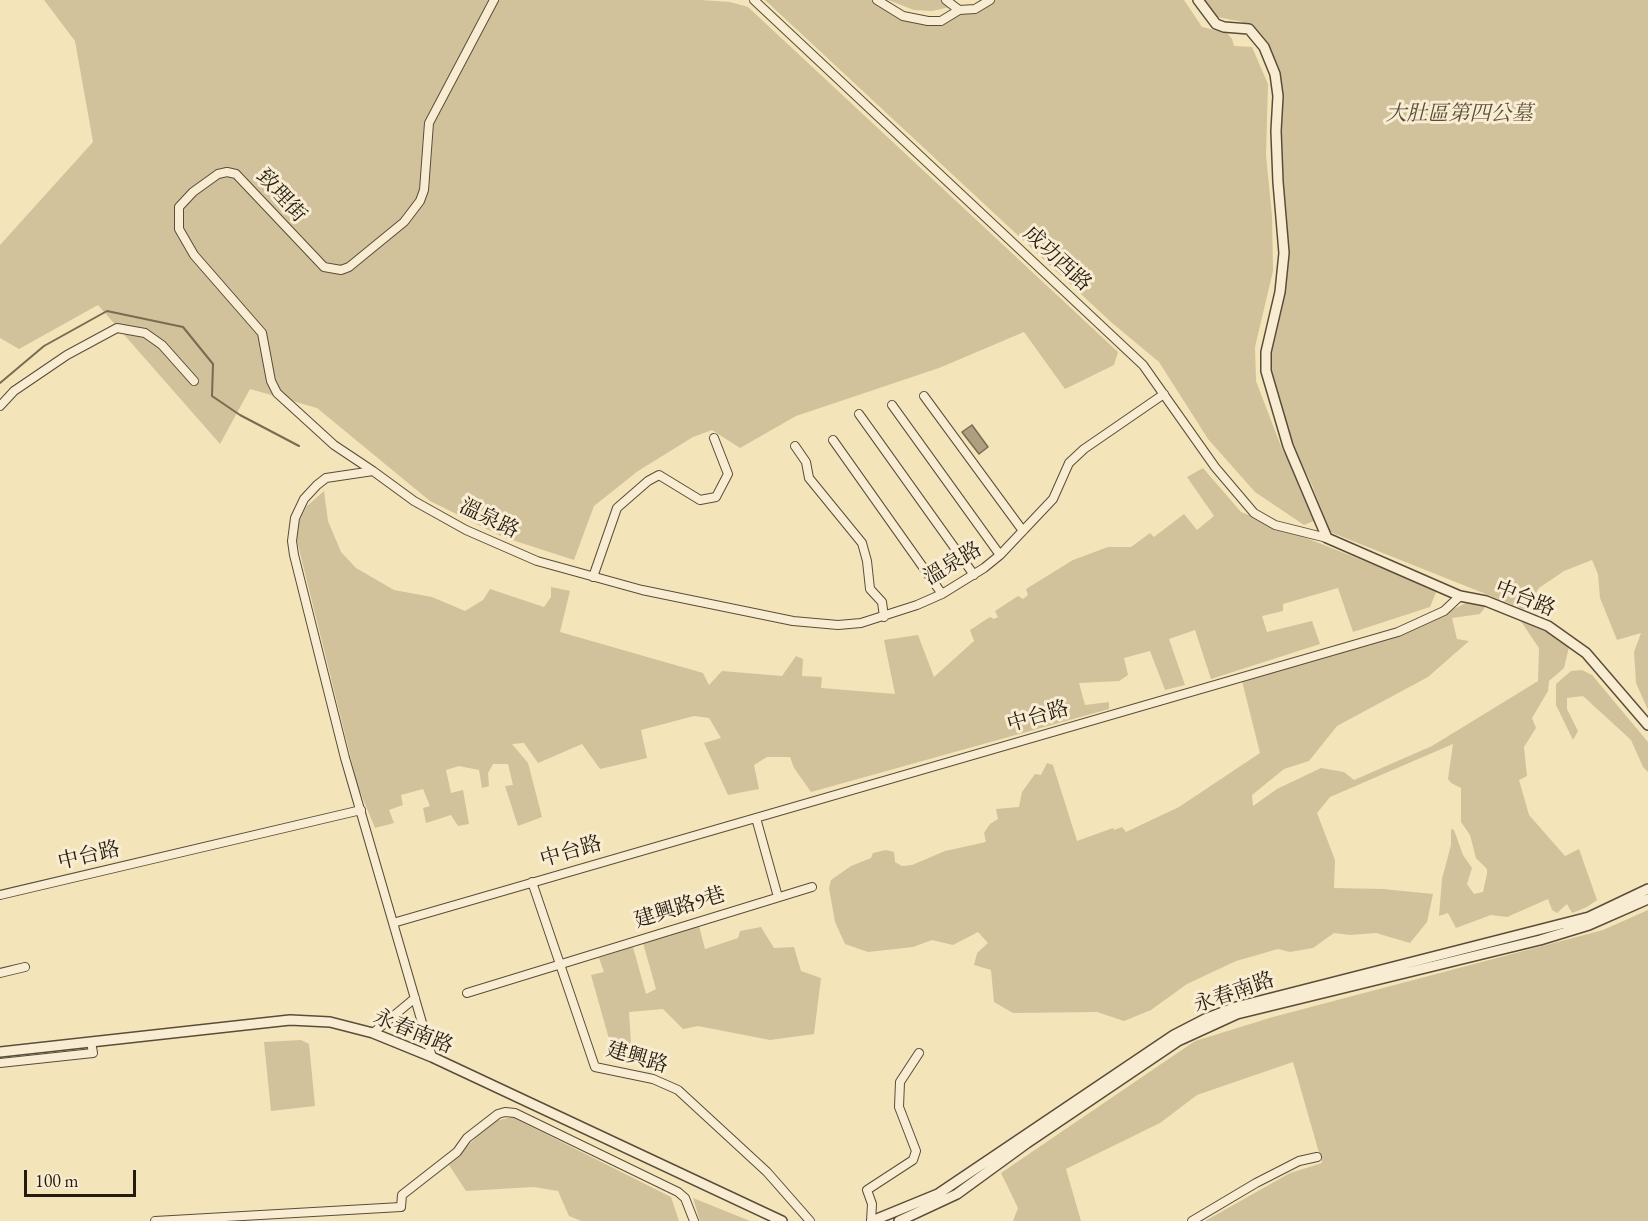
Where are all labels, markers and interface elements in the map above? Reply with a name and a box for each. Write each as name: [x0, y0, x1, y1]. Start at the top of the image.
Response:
park label: 大肚區第四公墓: [1386, 101, 1532, 127]
street label: 致理街: [251, 164, 311, 228]
street label: 成功西路: [1018, 221, 1096, 297]
street label: 溫泉路: [455, 494, 523, 544]
street label: 溫泉路: [920, 537, 986, 591]
street label: 中台路: [1491, 576, 1559, 622]
street label: 中台路: [1004, 696, 1072, 738]
street label: 中台路: [537, 831, 605, 873]
street label: 中台路: [55, 837, 123, 875]
street label: 建興路9巷: [631, 882, 729, 934]
street label: 永春南路: [1190, 967, 1278, 1019]
street label: 永春南路: [369, 1005, 457, 1059]
street label: 建興路: [603, 1037, 671, 1079]
scale bar: [27, 1158, 140, 1196]
text: 100 m: [35, 1169, 79, 1192]

